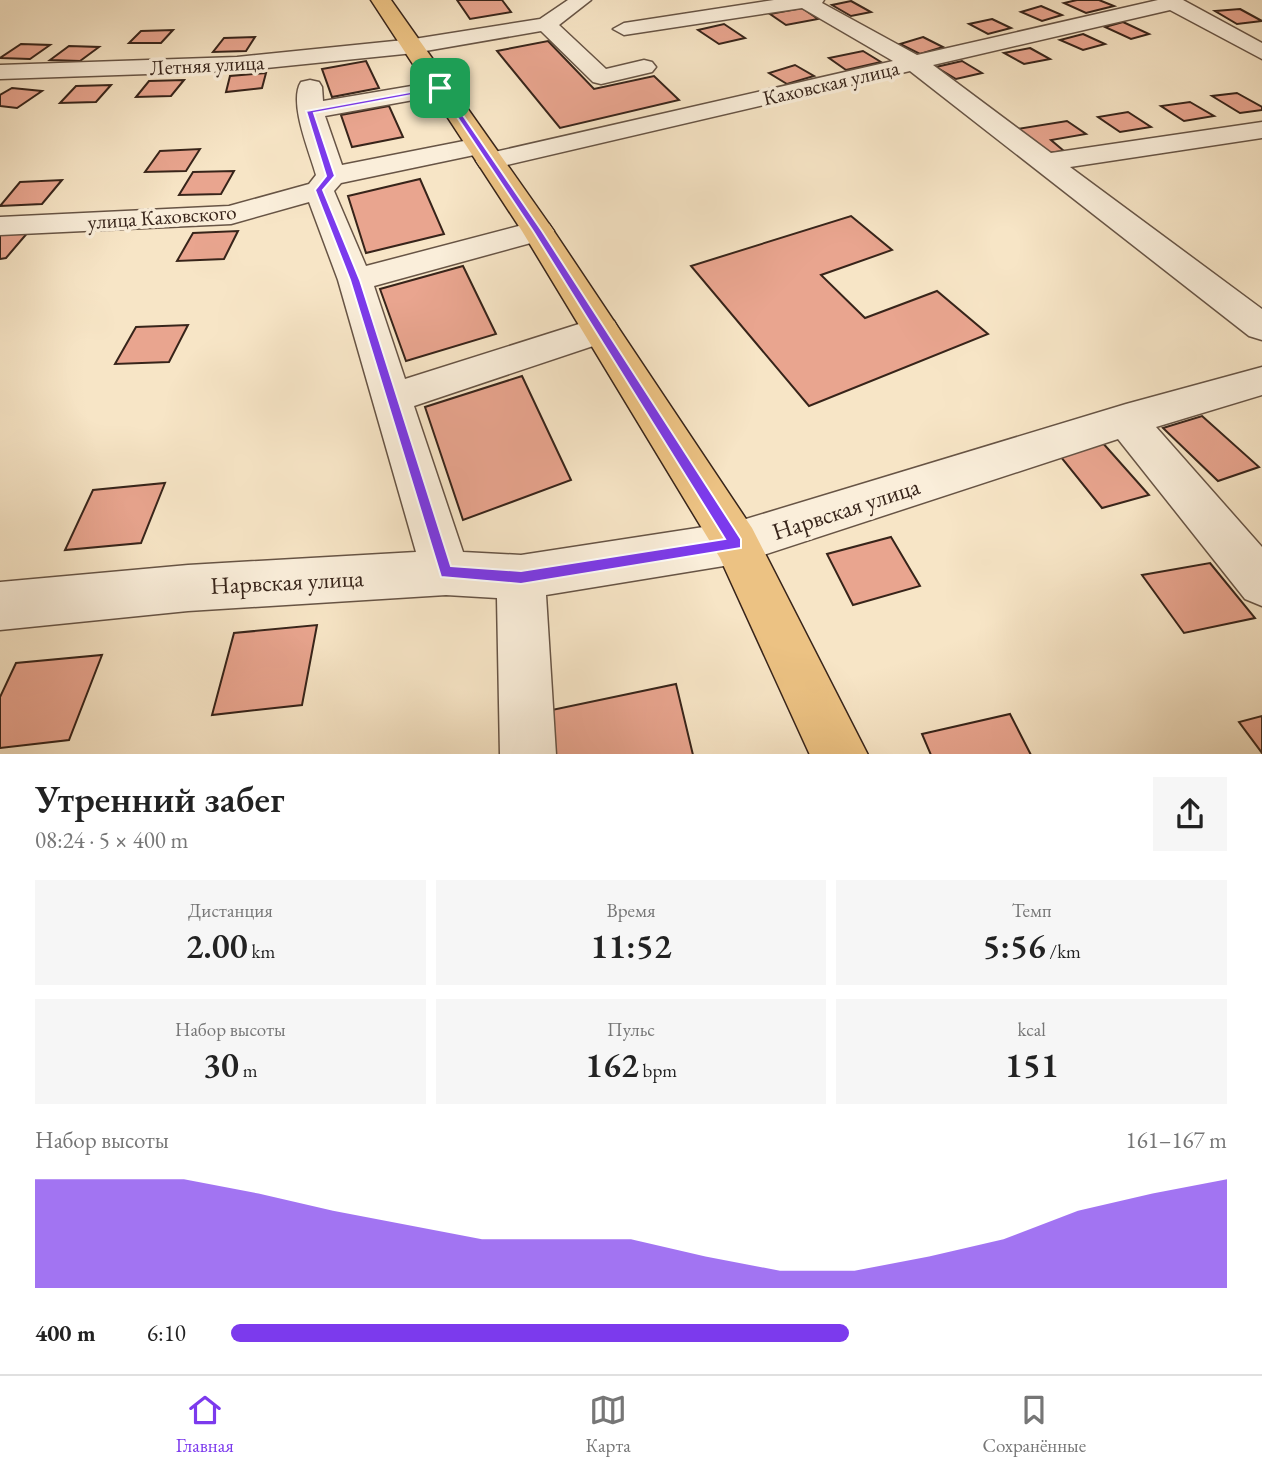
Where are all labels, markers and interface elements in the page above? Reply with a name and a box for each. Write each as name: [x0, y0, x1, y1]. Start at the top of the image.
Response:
street label: Летняя улица: [149, 48, 266, 81]
street label: Каховская улица: [760, 54, 902, 111]
pin: [410, 58, 470, 118]
icon: arrive: [421, 69, 459, 107]
street label: улица Каховского: [87, 198, 237, 235]
street label: Нарвская улица: [768, 470, 924, 547]
street label: Нарвская улица: [210, 562, 365, 601]
text: Утренний забег: [35, 774, 285, 823]
button: share: [1153, 777, 1227, 851]
text: 08:24 · 5 × 400 m: [35, 825, 188, 855]
text: Дистанция: [188, 898, 273, 923]
text: Время: [607, 898, 655, 923]
text: Темп: [1012, 898, 1051, 923]
text: 2.00: [185, 923, 248, 968]
text: 11:52: [590, 923, 672, 968]
text: 5:56: [982, 923, 1046, 968]
text: km: [248, 939, 275, 964]
text: /km: [1046, 939, 1081, 964]
text: Набор высоты: [175, 1017, 286, 1042]
text: Пульс: [607, 1017, 655, 1042]
text: kcal: [1017, 1017, 1046, 1042]
text: 30: [203, 1042, 239, 1087]
text: 162: [585, 1042, 639, 1087]
text: 151: [1005, 1042, 1059, 1087]
text: m: [239, 1058, 258, 1083]
text: bpm: [639, 1058, 677, 1083]
text: Набор высоты: [35, 1125, 169, 1155]
text: 161–167 m: [1126, 1125, 1227, 1155]
text: 400 m: [35, 1318, 96, 1348]
text: 6:10: [147, 1318, 186, 1348]
tab: Главная: [176, 1391, 234, 1458]
tab: Карта: [585, 1391, 631, 1458]
tab: Сохранённые: [983, 1391, 1086, 1458]

